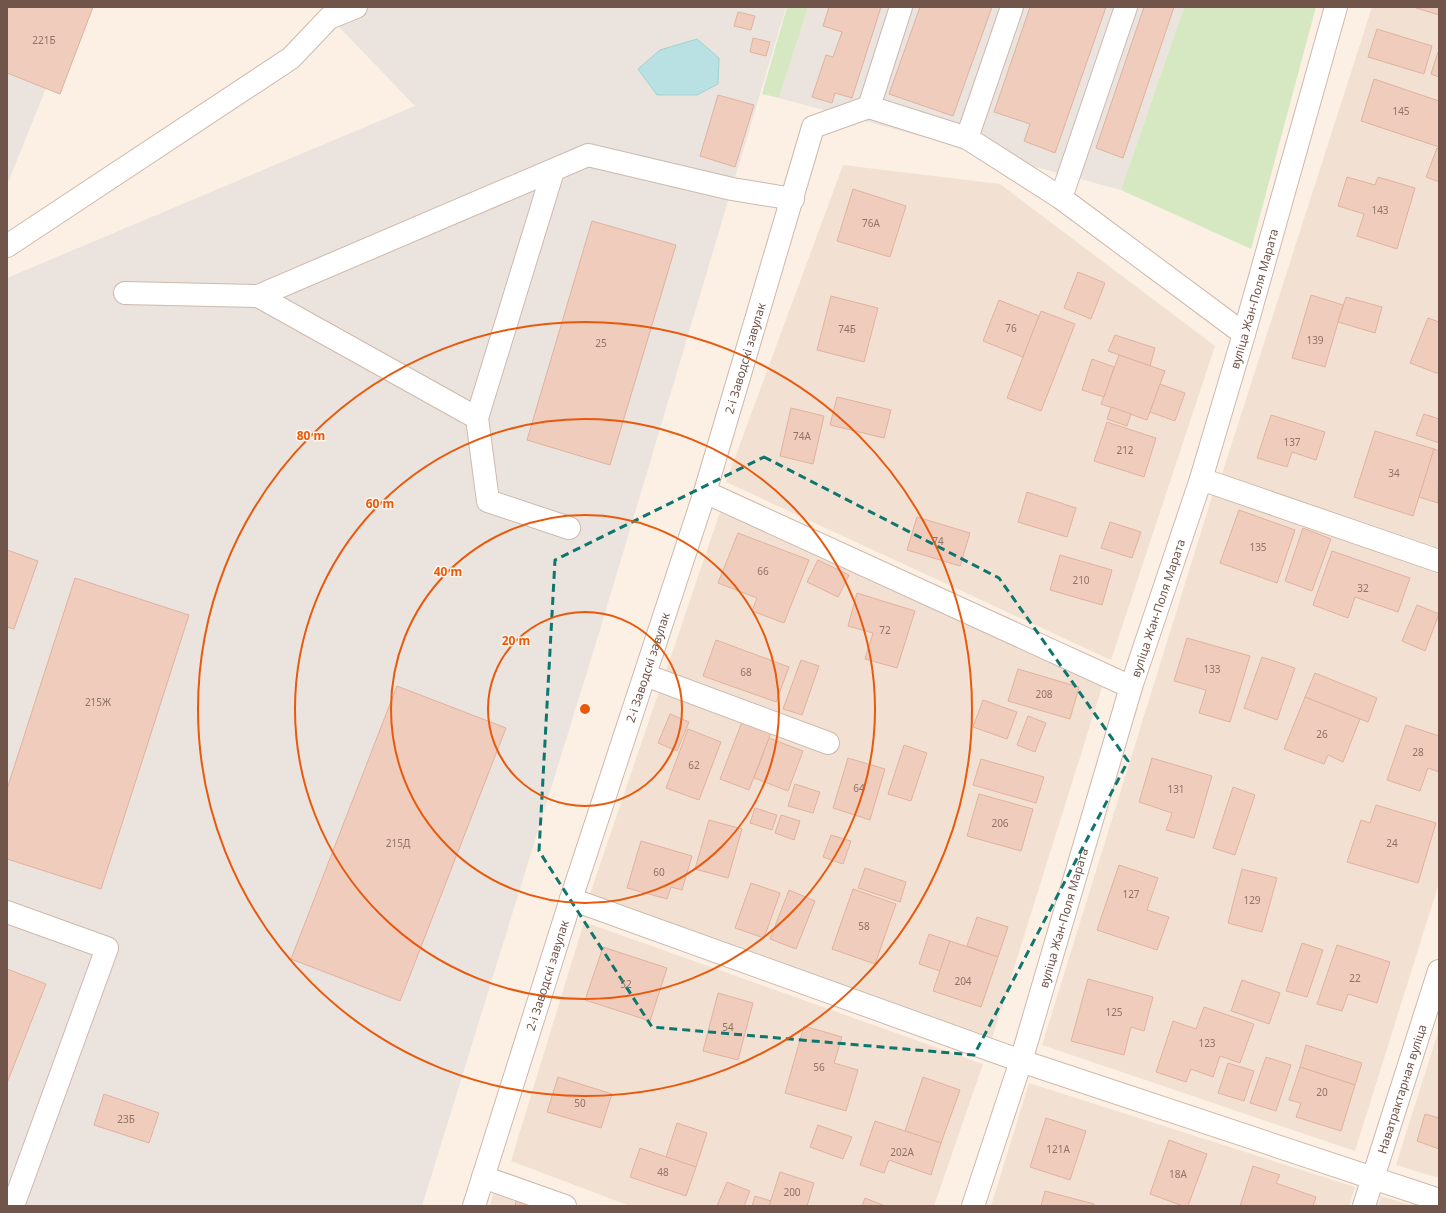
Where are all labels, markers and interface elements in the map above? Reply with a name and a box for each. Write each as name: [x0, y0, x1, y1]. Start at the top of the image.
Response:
house number: 221Б: [32, 33, 56, 47]
house number: 145: [1392, 104, 1410, 118]
house number: 143: [1371, 203, 1389, 217]
house number: 76А: [862, 216, 881, 230]
street label: вуліца Жан-Поля Марата: [1226, 227, 1282, 371]
street label: 2-і Заводскі завулак: [720, 300, 769, 416]
house number: 76: [1005, 321, 1017, 335]
house number: 74Б: [838, 322, 856, 336]
house number: 139: [1306, 333, 1324, 347]
house number: 25: [595, 336, 607, 350]
text: 80 m: [297, 427, 325, 444]
house number: 74А: [793, 429, 812, 443]
house number: 137: [1283, 435, 1301, 449]
house number: 212: [1116, 443, 1134, 457]
house number: 34: [1388, 466, 1400, 480]
text: 60 m: [366, 495, 394, 512]
house number: 74: [932, 534, 944, 548]
street label: вуліца Жан-Поля Марата: [1126, 537, 1189, 679]
house number: 135: [1249, 540, 1267, 554]
text: 40 m: [434, 563, 462, 580]
house number: 66: [757, 564, 769, 578]
house number: 210: [1072, 573, 1090, 587]
house number: 32: [1357, 581, 1369, 595]
street label: 2-і Заводскі завулак: [621, 609, 674, 725]
house number: 72: [879, 623, 891, 637]
text: 20 m: [502, 632, 530, 649]
house number: 133: [1203, 662, 1221, 676]
house number: 68: [740, 665, 752, 679]
house number: 208: [1035, 687, 1053, 701]
house number: 215Ж: [85, 695, 112, 709]
centre of rings: [578, 702, 592, 716]
house number: 26: [1316, 727, 1328, 741]
house number: 28: [1412, 745, 1424, 759]
house number: 62: [688, 758, 700, 772]
house number: 64: [853, 781, 865, 795]
house number: 131: [1167, 782, 1185, 796]
house number: 206: [991, 816, 1009, 830]
house number: 215Д: [386, 836, 411, 850]
house number: 24: [1386, 836, 1398, 850]
street label: вуліца Жан-Поля Марата: [1035, 846, 1092, 990]
house number: 60: [653, 865, 665, 879]
house number: 127: [1122, 887, 1140, 901]
house number: 129: [1243, 893, 1261, 907]
street label: 2-і Заводскі завулак: [521, 917, 573, 1033]
house number: 58: [858, 919, 870, 933]
house number: 22: [1349, 971, 1361, 985]
house number: 204: [954, 974, 972, 988]
house number: 52: [620, 977, 632, 991]
house number: 125: [1105, 1005, 1123, 1019]
house number: 54: [722, 1020, 734, 1034]
street label: Наватрактарная вуліца: [1373, 1022, 1430, 1156]
house number: 123: [1198, 1036, 1216, 1050]
house number: 56: [813, 1060, 825, 1074]
house number: 20: [1316, 1085, 1328, 1099]
house number: 50: [574, 1096, 586, 1110]
house number: 23Б: [117, 1112, 135, 1126]
house number: 121А: [1046, 1142, 1070, 1156]
house number: 202А: [890, 1145, 914, 1159]
house number: 48: [657, 1165, 669, 1179]
house number: 18А: [1169, 1167, 1188, 1181]
house number: 200: [783, 1185, 801, 1199]

